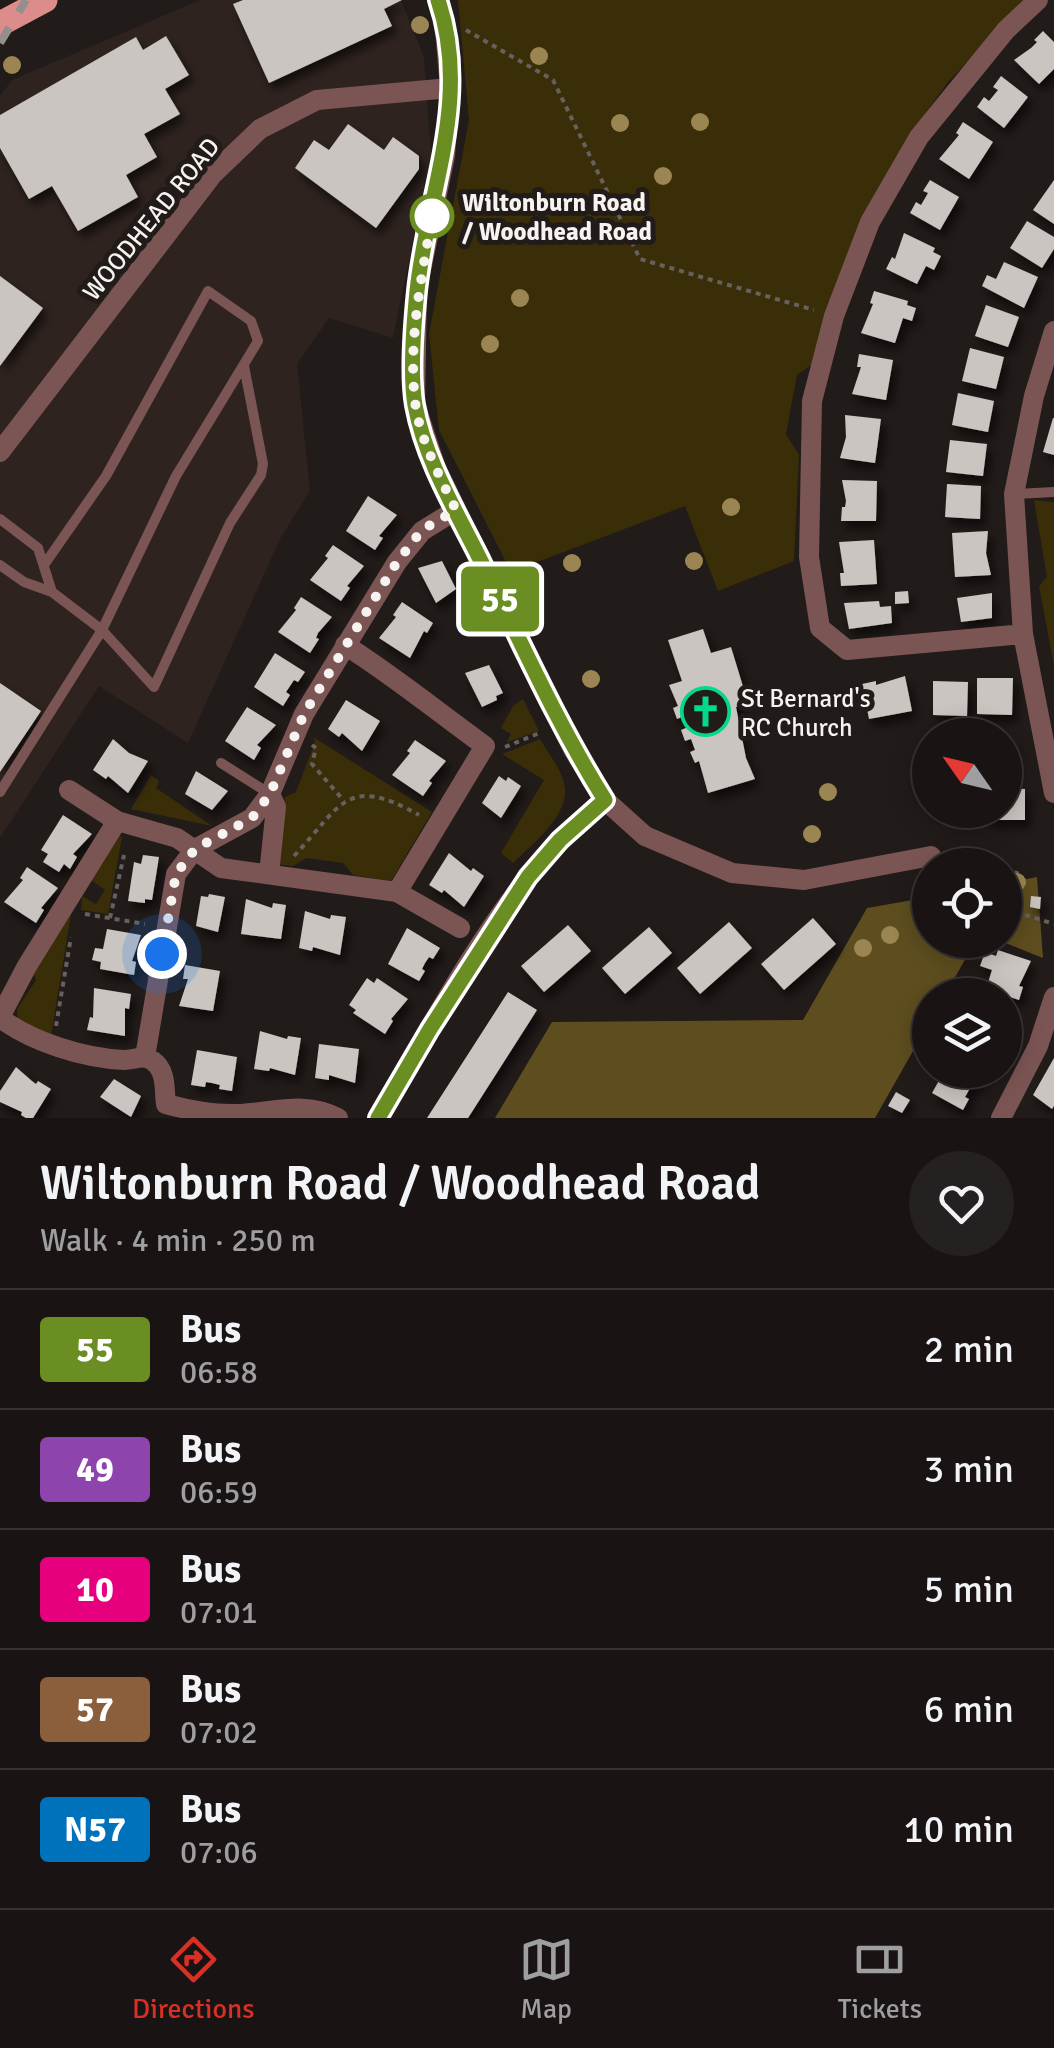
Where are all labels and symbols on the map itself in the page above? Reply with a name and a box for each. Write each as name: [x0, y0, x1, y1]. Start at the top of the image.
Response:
street label: WOODHEAD ROAD: [76, 131, 226, 307]
place label: Wiltonburn Road / Woodhead Road: [462, 187, 652, 247]
marker: Wiltonburn Road / Woodhead Road: [411, 195, 453, 237]
line badge: 55: [455, 566, 545, 632]
place label: St Bernard's RC Church: [741, 683, 871, 743]
church icon: St Bernard's RC Church: [680, 686, 732, 738]
north arrow: [912, 718, 1022, 828]
your location: [137, 929, 187, 979]

